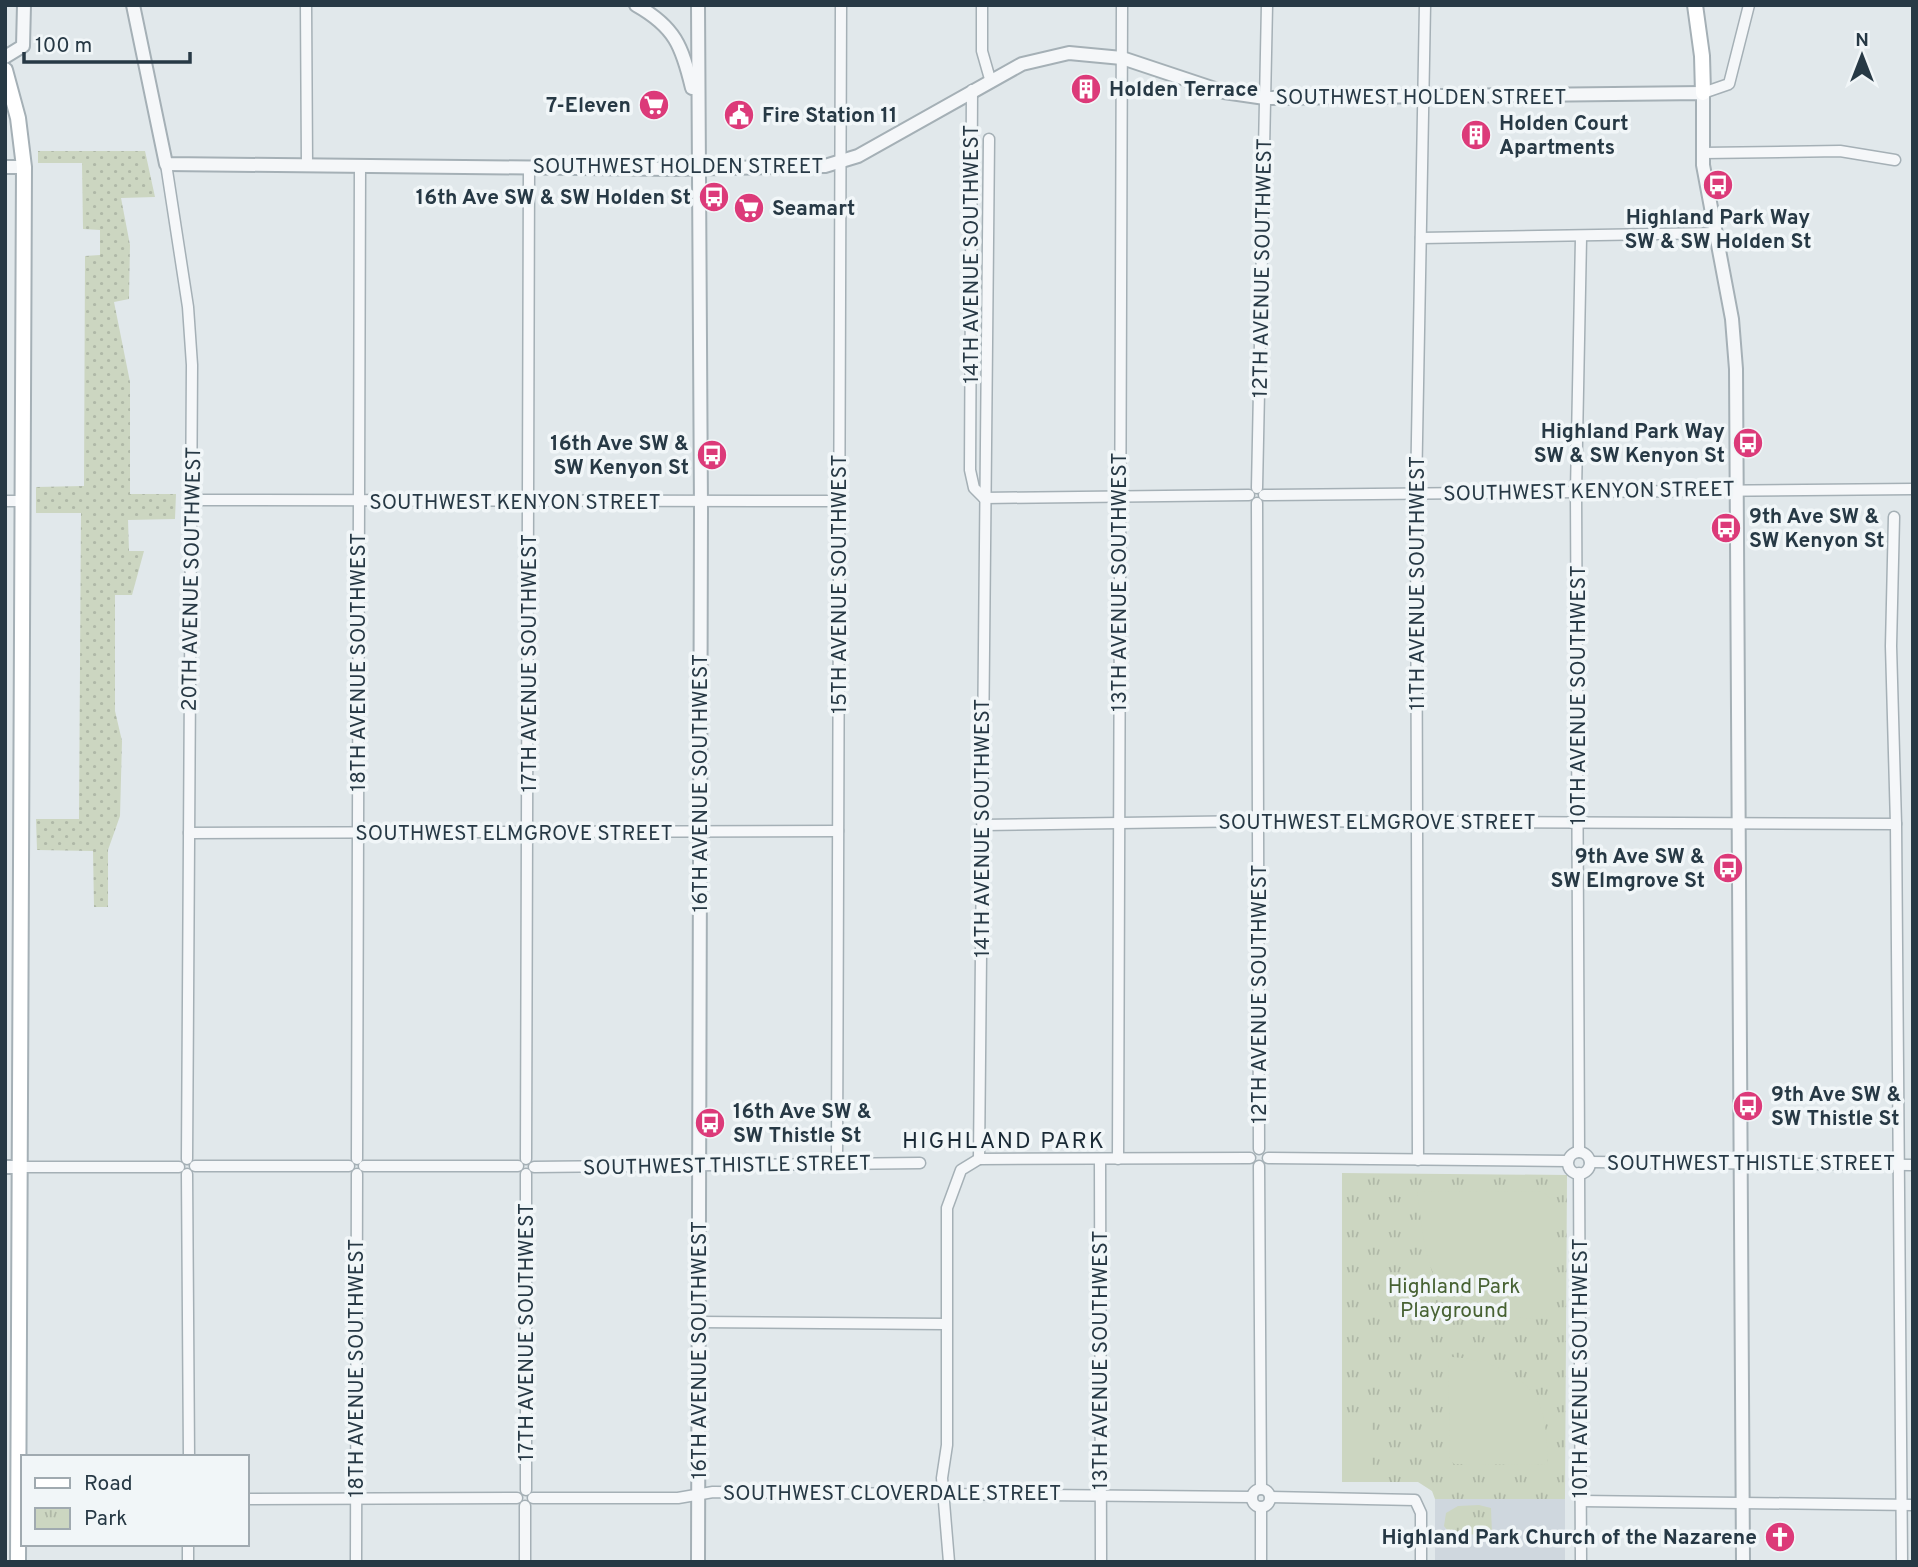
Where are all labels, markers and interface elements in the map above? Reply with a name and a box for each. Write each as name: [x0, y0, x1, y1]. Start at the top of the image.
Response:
scale bar: [24, 21, 191, 65]
north arrow: [1827, 21, 1897, 91]
text: N: [1855, 29, 1869, 53]
text: 100 m: [35, 33, 92, 60]
building icon: Holden Terrace: [1069, 72, 1103, 106]
place label: Holden Terrace: [1109, 77, 1258, 104]
street label: SOUTHWEST HOLDEN STREET: [1276, 85, 1566, 112]
supermarket icon: 7-Eleven: [637, 88, 671, 122]
place label: 7-Eleven: [546, 93, 631, 120]
public building icon: Fire Station 11: [722, 98, 756, 132]
place label: Fire Station 11: [762, 103, 897, 130]
place label: Holden Court Apartments: [1499, 111, 1629, 162]
building icon: Holden Court Apartments: [1459, 118, 1493, 152]
street label: 14TH AVENUE SOUTHWEST: [959, 124, 986, 384]
street label: 12TH AVENUE SOUTHWEST: [1248, 138, 1279, 398]
street label: SOUTHWEST HOLDEN STREET: [533, 154, 823, 181]
bus stop icon: Highland Park Way SW & SW Holden St: [1701, 168, 1735, 202]
bus stop icon: 16th Ave SW & SW Holden St: [697, 180, 731, 214]
place label: 16th Ave SW & SW Holden St: [416, 185, 691, 212]
supermarket icon: Seamart: [732, 191, 766, 225]
place label: Seamart: [772, 196, 855, 223]
place label: Highland Park Way SW & SW Holden St: [1625, 205, 1811, 256]
place label: Highland Park Way SW & SW Kenyon St: [1534, 419, 1725, 470]
bus stop icon: Highland Park Way SW & SW Kenyon St: [1731, 426, 1765, 460]
place label: 16th Ave SW & SW Kenyon St: [550, 431, 689, 482]
bus stop icon: 16th Ave SW & SW Kenyon St: [695, 438, 729, 472]
street label: 20TH AVENUE SOUTHWEST: [177, 446, 208, 712]
street label: 13TH AVENUE SOUTHWEST: [1107, 452, 1134, 712]
street label: 15TH AVENUE SOUTHWEST: [827, 454, 854, 714]
street label: 11TH AVENUE SOUTHWEST: [1405, 456, 1432, 710]
street label: SOUTHWEST KENYON STREET: [1443, 476, 1735, 509]
street label: SOUTHWEST KENYON STREET: [369, 490, 661, 517]
place label: 9th Ave SW & SW Kenyon St: [1749, 504, 1885, 555]
bus stop icon: 9th Ave SW & SW Kenyon St: [1709, 511, 1743, 545]
street label: 18TH AVENUE SOUTHWEST: [346, 532, 373, 792]
street label: 17TH AVENUE SOUTHWEST: [517, 534, 544, 792]
street label: 10TH AVENUE SOUTHWEST: [1566, 565, 1593, 825]
street label: 16TH AVENUE SOUTHWEST: [688, 654, 715, 912]
street label: 14TH AVENUE SOUTHWEST: [970, 698, 997, 958]
street label: SOUTHWEST ELMGROVE STREET: [1218, 810, 1536, 837]
street label: SOUTHWEST ELMGROVE STREET: [355, 821, 673, 848]
place label: 9th Ave SW & SW Elmgrove St: [1550, 844, 1705, 895]
bus stop icon: 9th Ave SW & SW Elmgrove St: [1711, 851, 1745, 885]
street label: 12TH AVENUE SOUTHWEST: [1247, 864, 1274, 1124]
place label: 9th Ave SW & SW Thistle St: [1771, 1082, 1901, 1133]
bus stop icon: 9th Ave SW & SW Thistle St: [1731, 1089, 1765, 1123]
place label: 16th Ave SW & SW Thistle St: [733, 1099, 872, 1150]
bus stop icon: 16th Ave SW & SW Thistle St: [693, 1106, 727, 1140]
district label: HIGHLAND PARK: [902, 1128, 1106, 1157]
street label: SOUTHWEST THISTLE STREET: [583, 1150, 871, 1183]
street label: SOUTHWEST THISTLE STREET: [1607, 1151, 1895, 1178]
street label: 17TH AVENUE SOUTHWEST: [514, 1203, 541, 1461]
street label: 16TH AVENUE SOUTHWEST: [687, 1221, 714, 1479]
street label: 13TH AVENUE SOUTHWEST: [1088, 1230, 1115, 1490]
street label: 18TH AVENUE SOUTHWEST: [344, 1238, 371, 1498]
street label: 10TH AVENUE SOUTHWEST: [1568, 1238, 1595, 1498]
park label: Highland Park Playground: [1388, 1274, 1520, 1325]
legend: [21, 1455, 248, 1546]
text: Road: [84, 1471, 133, 1498]
street label: SOUTHWEST CLOVERDALE STREET: [723, 1481, 1061, 1508]
text: Park: [84, 1506, 127, 1533]
church icon: Highland Park Church of the Nazarene: [1763, 1520, 1797, 1554]
place label: Highland Park Church of the Nazarene: [1381, 1525, 1757, 1552]

